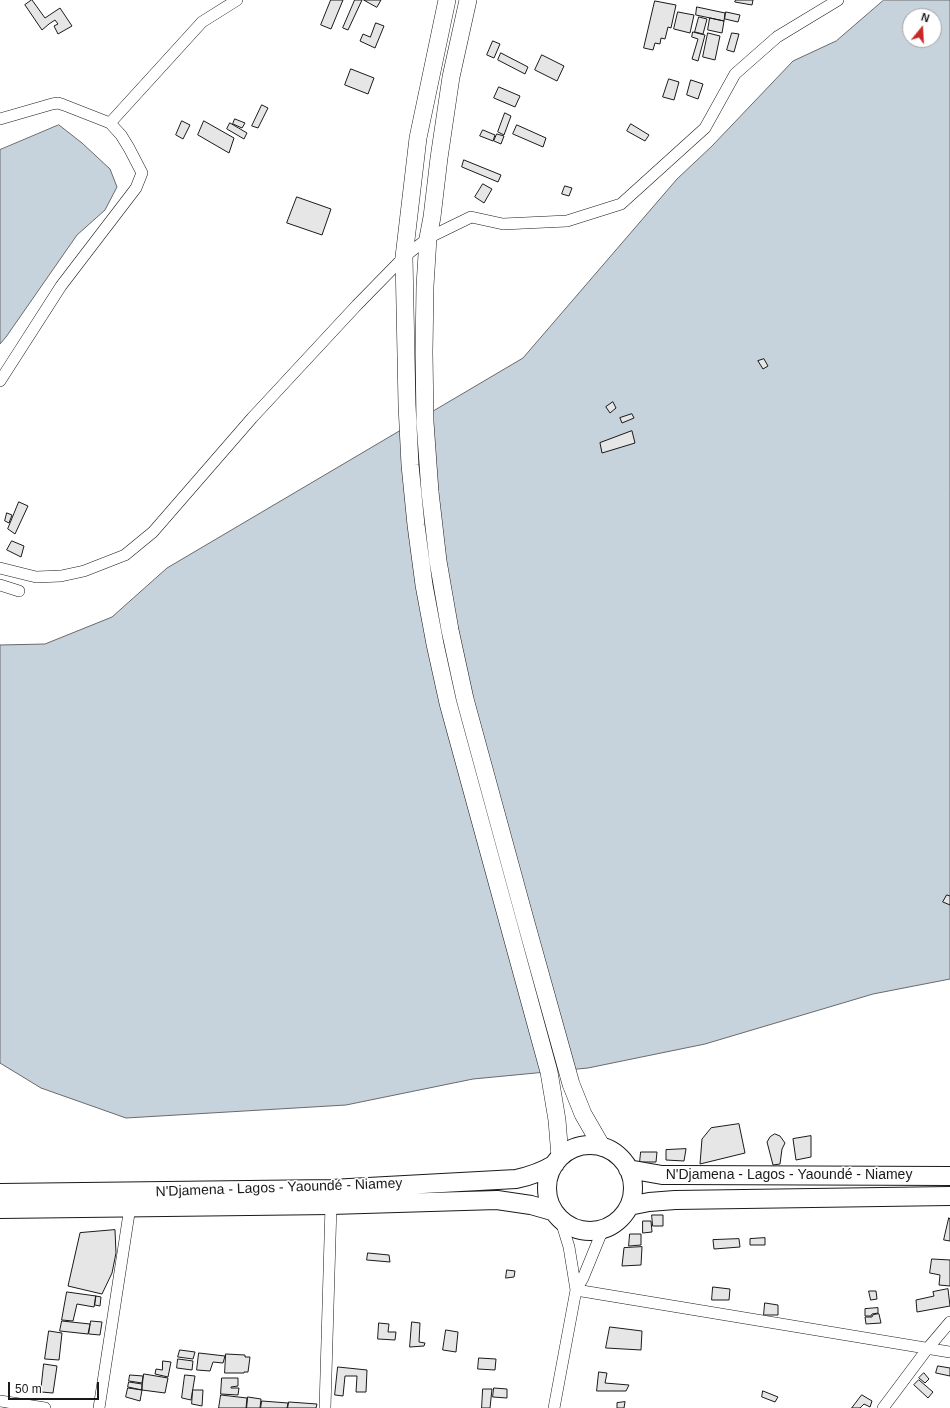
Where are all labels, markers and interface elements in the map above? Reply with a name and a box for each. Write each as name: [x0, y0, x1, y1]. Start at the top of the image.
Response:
north arrow: [902, 8, 942, 48]
text: N: [920, 11, 931, 24]
street label: N'Djamena - Lagos - Yaoundé - Niamey: [666, 1167, 912, 1183]
street label: N'Djamena - Lagos - Yaoundé - Niamey: [155, 1175, 403, 1201]
scale bar: [10, 1374, 101, 1400]
text: 50 m: [15, 1382, 42, 1396]

